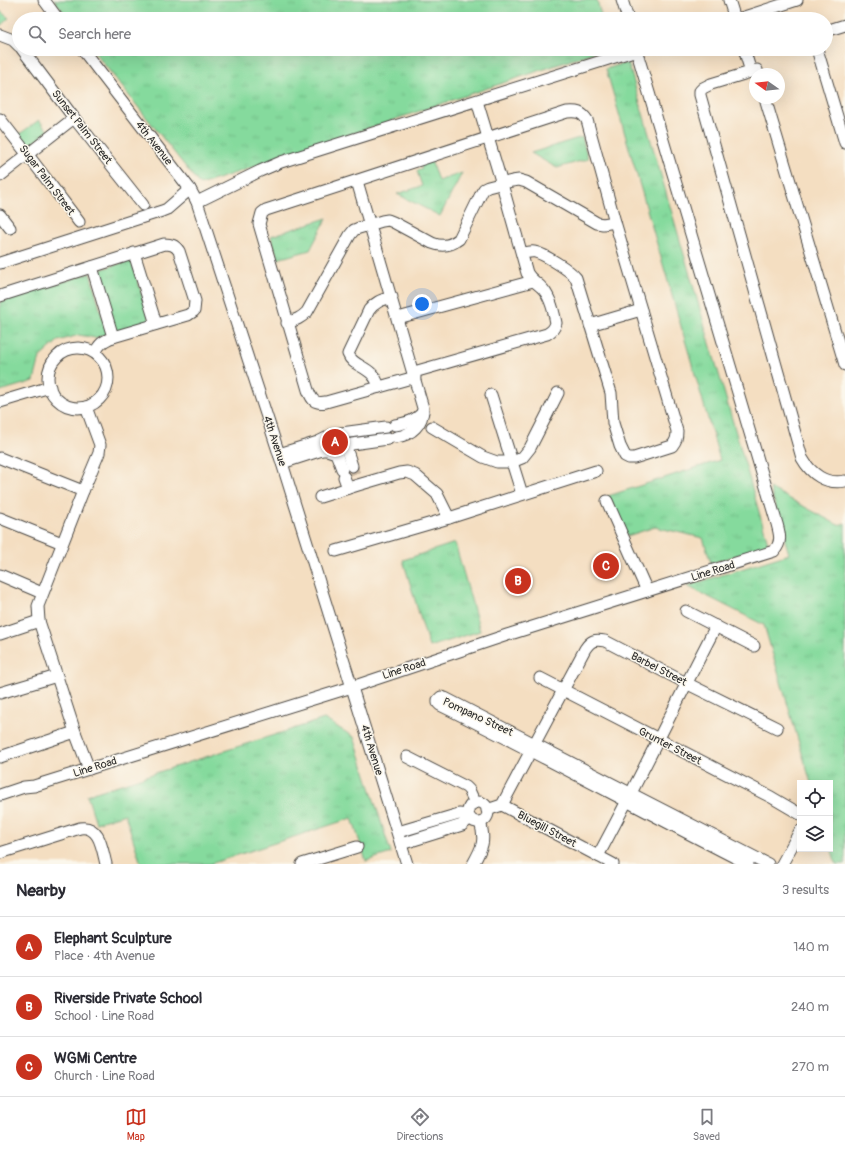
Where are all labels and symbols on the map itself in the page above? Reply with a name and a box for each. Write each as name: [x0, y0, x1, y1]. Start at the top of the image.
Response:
north arrow: [749, 68, 785, 104]
street label: Sunset Palm Street: [49, 87, 115, 167]
street label: 4th Avenue: [133, 118, 176, 168]
street label: Sugar Palm Street: [16, 142, 78, 218]
your location: [412, 294, 432, 314]
street label: 4th Avenue: [261, 414, 289, 468]
pin: A: [322, 427, 348, 457]
pin: C: [593, 551, 619, 581]
street label: Line Road: [690, 558, 736, 584]
pin: B: [505, 566, 531, 596]
street label: Barbel Street: [629, 649, 690, 689]
street label: Line Road: [381, 656, 427, 682]
street label: Pompano Street: [441, 695, 516, 739]
street label: 4th Avenue: [358, 723, 386, 777]
street label: Grunter Street: [636, 725, 704, 768]
street label: Line Road: [72, 754, 118, 780]
street label: Bluegill Street: [515, 808, 579, 850]

